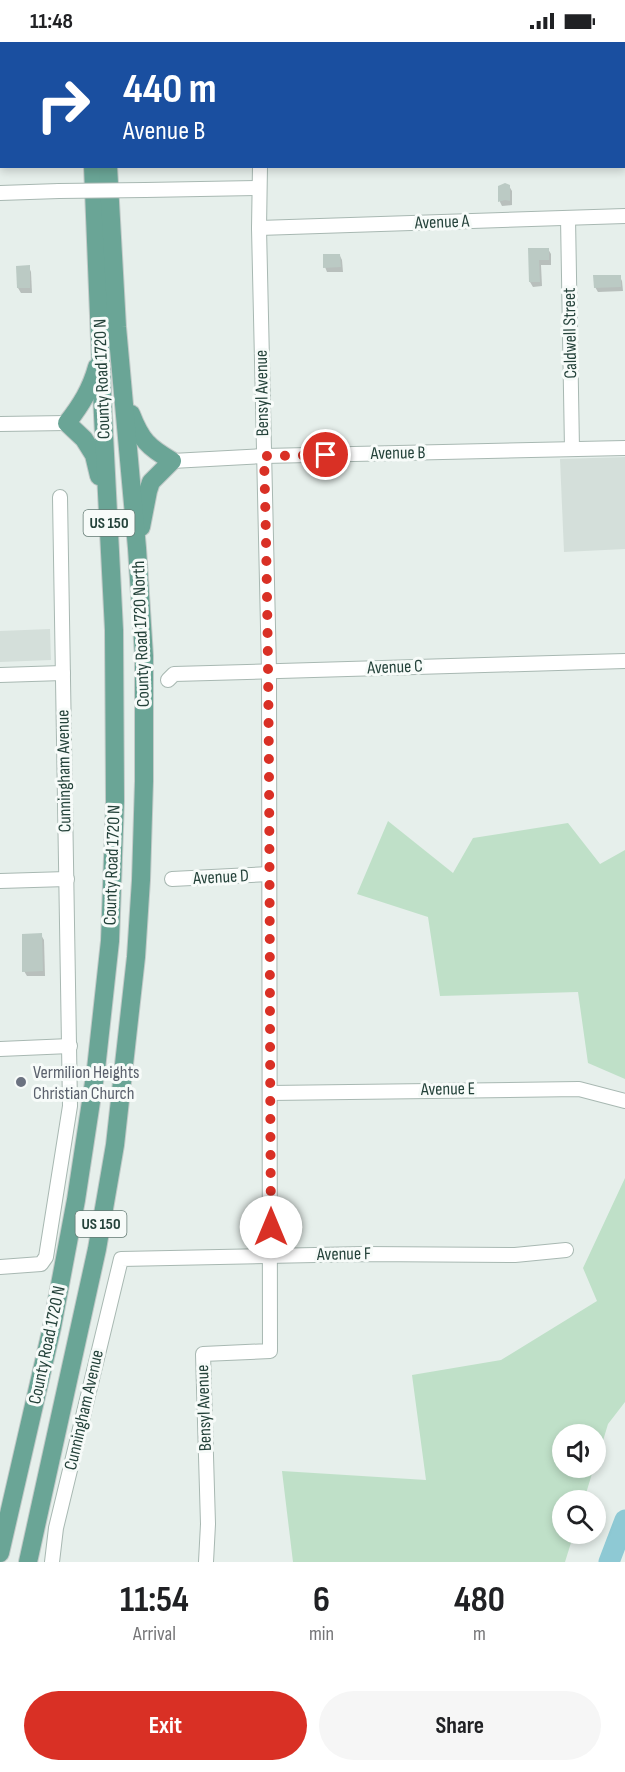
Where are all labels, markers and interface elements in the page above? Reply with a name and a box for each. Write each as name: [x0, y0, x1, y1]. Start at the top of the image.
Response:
text: 11:48: [30, 8, 73, 35]
text: 440 m: [123, 64, 217, 115]
icon: right: [24, 66, 102, 144]
text: Avenue B: [123, 115, 205, 147]
street label: Avenue A: [413, 211, 470, 233]
street label: Caldwell Street: [559, 287, 581, 379]
street label: County Road 1720 N: [89, 318, 115, 440]
street label: Bensyl Avenue: [251, 350, 273, 436]
pin: [300, 429, 351, 480]
icon: arrive: [309, 438, 342, 471]
street label: Avenue B: [369, 442, 426, 464]
road number: US 150: [84, 510, 134, 536]
street label: County Road 1720 North: [128, 560, 154, 708]
street label: Avenue C: [366, 656, 423, 678]
street label: Cunningham Avenue: [52, 709, 76, 833]
street label: County Road 1720 N: [99, 804, 125, 926]
street label: Avenue D: [192, 865, 249, 889]
place label: Vermilion Heights Christian Church: [33, 1062, 140, 1104]
marker: Vermilion Heights Christian Church: [14, 1075, 28, 1089]
street label: Avenue E: [420, 1078, 475, 1100]
position arrow: [239, 1195, 303, 1259]
road number: US 150: [76, 1211, 126, 1237]
street label: Avenue F: [316, 1243, 371, 1265]
street label: County Road 1720 N: [24, 1284, 70, 1406]
street label: Cunningham Avenue: [60, 1348, 108, 1472]
street label: Bensyl Avenue: [192, 1364, 216, 1452]
map controls: [552, 1424, 606, 1544]
button: sound: [552, 1424, 606, 1478]
button: search: [552, 1490, 606, 1544]
text: 11:54: [120, 1579, 189, 1622]
text: 6: [313, 1579, 330, 1622]
text: 480: [454, 1579, 505, 1622]
text: Arrival: [133, 1622, 176, 1646]
text: min: [309, 1622, 334, 1646]
text: m: [473, 1622, 486, 1646]
button: Exit: [24, 1691, 307, 1760]
button: Share: [319, 1691, 601, 1760]

